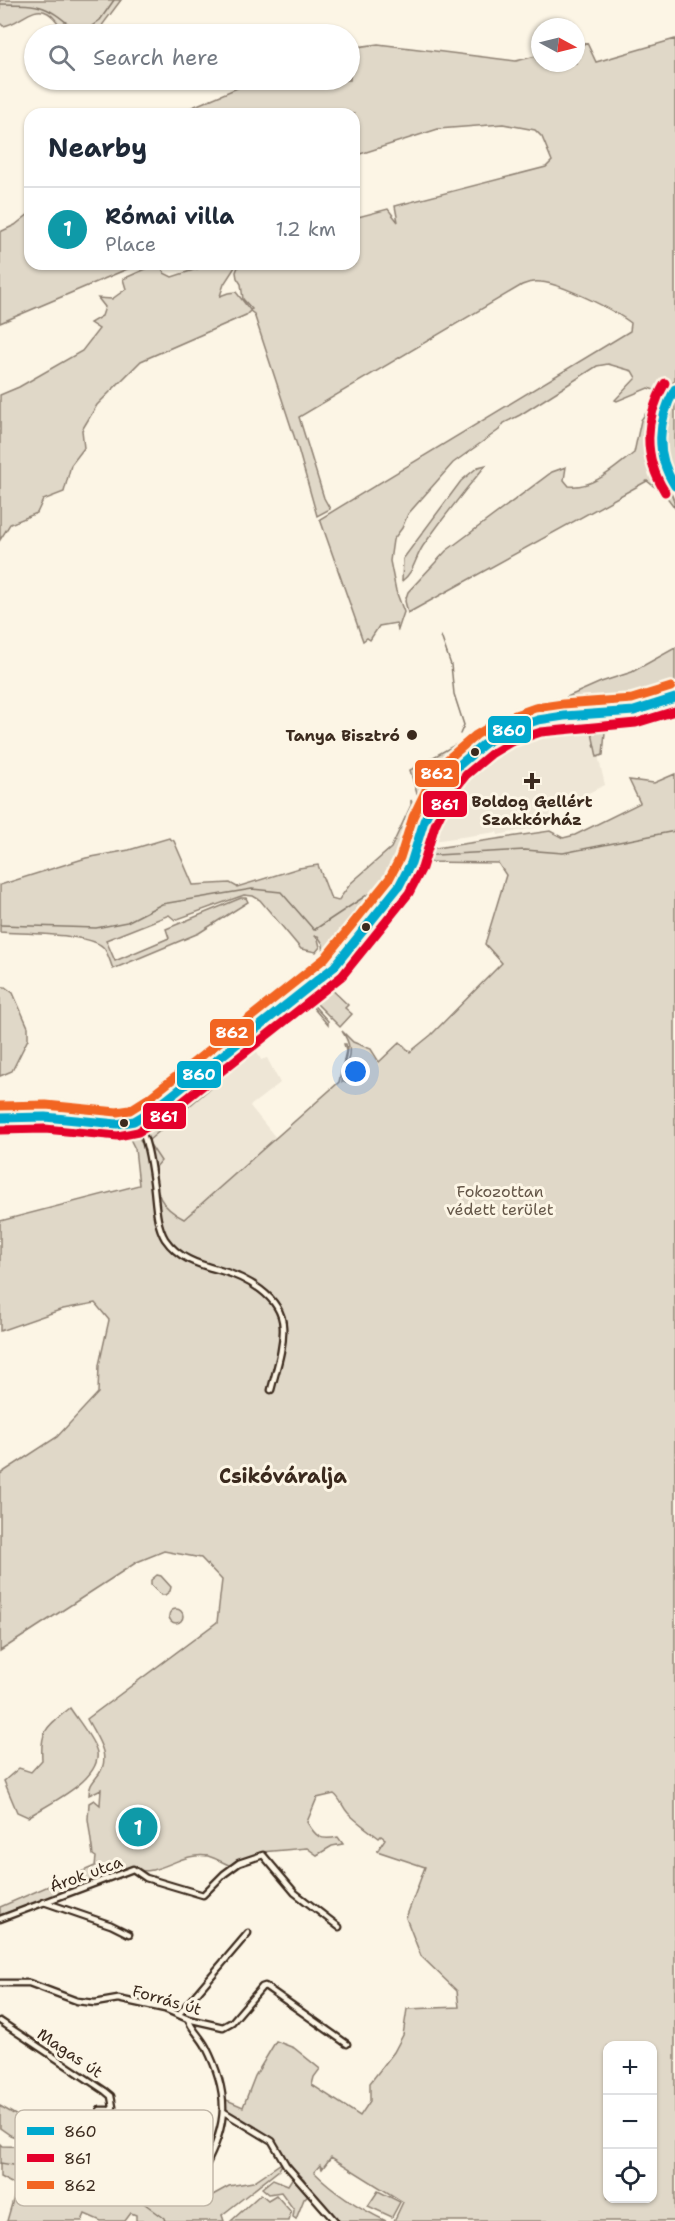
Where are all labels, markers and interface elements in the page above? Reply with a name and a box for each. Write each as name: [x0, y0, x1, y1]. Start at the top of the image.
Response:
north arrow: [531, 18, 585, 72]
search box: [24, 24, 360, 90]
icon: search: [45, 41, 78, 74]
text: Search here: [93, 43, 219, 72]
text: Nearby: [48, 130, 147, 165]
text: Római villa: [105, 202, 234, 231]
text: 1: [63, 216, 72, 242]
text: 1.2 km: [276, 216, 336, 242]
text: Place: [105, 231, 156, 257]
line badge: 860: [487, 715, 532, 744]
text: 860: [492, 720, 526, 741]
place label: Tanya Bisztró: [286, 725, 400, 746]
marker: Tanya Bisztró: [405, 728, 419, 742]
unlabelled marker: [469, 746, 481, 758]
line badge: 862: [414, 759, 460, 788]
text: 862: [420, 763, 454, 784]
marker: Boldog Gellért Szakkórház: [523, 772, 541, 790]
line badge: 861: [422, 790, 468, 818]
place label: Boldog Gellért Szakkórház: [471, 791, 593, 830]
text: 861: [431, 794, 459, 815]
unlabelled marker: [360, 921, 372, 933]
line badge: 862: [209, 1018, 255, 1047]
text: 862: [215, 1022, 249, 1043]
your location: [341, 1057, 370, 1086]
line badge: 860: [176, 1060, 222, 1089]
text: 860: [182, 1064, 216, 1085]
line badge: 861: [142, 1102, 187, 1130]
text: 861: [150, 1106, 178, 1127]
unlabelled marker: [118, 1117, 130, 1129]
park label: Fokozottan védett terület: [446, 1181, 554, 1220]
district label: Csikóváralja: [219, 1463, 347, 1489]
pin: 1: [118, 1804, 158, 1850]
street label: Árok utca: [47, 1851, 125, 1897]
street label: Forrás út: [130, 1980, 204, 2020]
street label: Magas út: [33, 2023, 107, 2083]
map controls: [603, 2041, 657, 2203]
button: +: [603, 2041, 657, 2095]
button: −: [603, 2095, 657, 2149]
legend: [15, 2110, 213, 2206]
text: 860: [64, 2121, 97, 2142]
text: 861: [64, 2148, 91, 2169]
button: locate: [603, 2149, 657, 2203]
text: 862: [64, 2175, 96, 2196]

